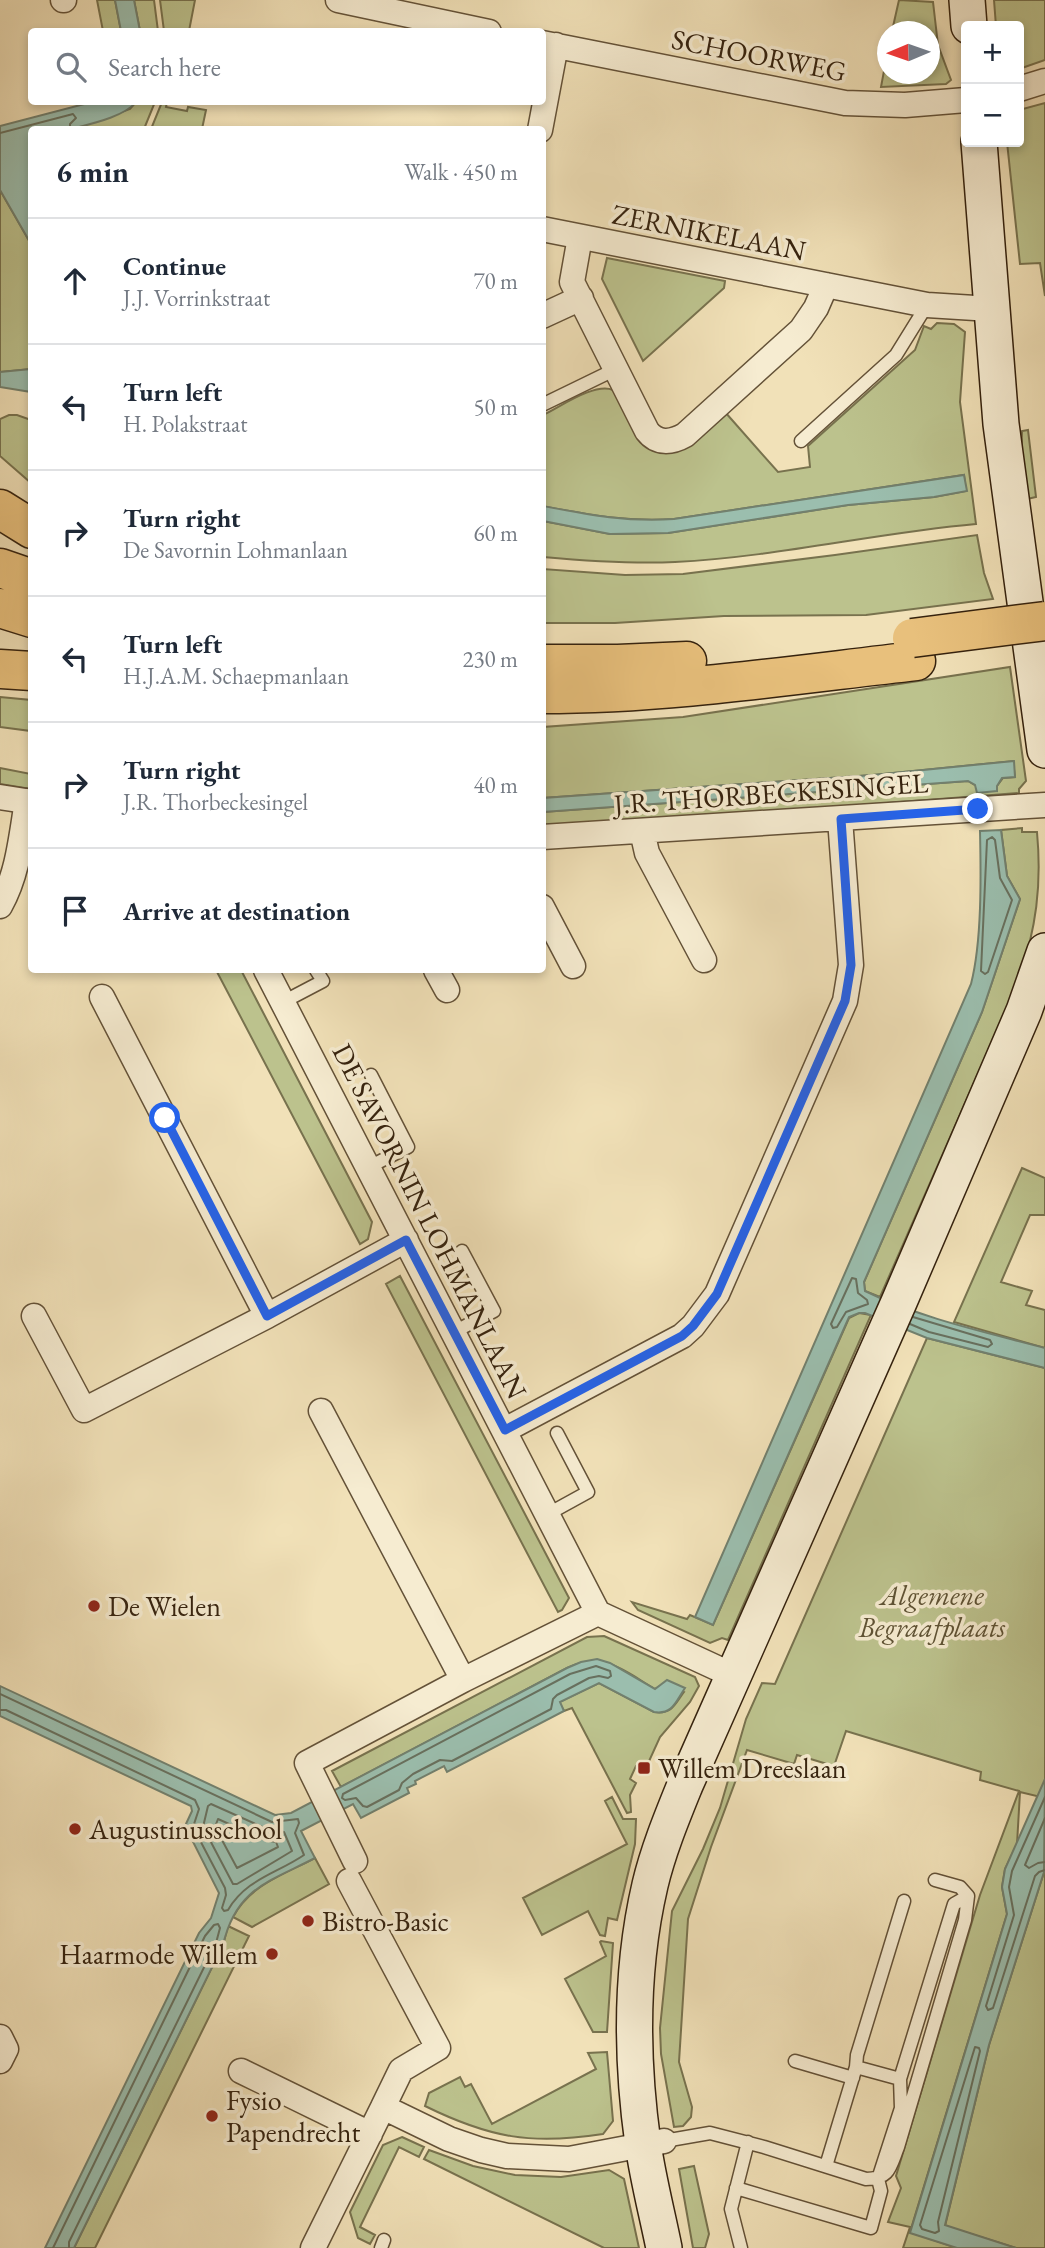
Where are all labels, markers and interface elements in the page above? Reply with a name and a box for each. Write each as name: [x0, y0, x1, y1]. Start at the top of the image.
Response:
street label: SCHOORWEG: [669, 20, 849, 90]
north arrow: [877, 21, 940, 84]
map controls: [961, 21, 1024, 147]
button: +: [961, 21, 1024, 84]
search box: [28, 28, 546, 105]
icon: search: [52, 48, 90, 86]
text: Search here: [108, 50, 221, 84]
button: −: [961, 84, 1024, 147]
text: 6 min: [56, 152, 129, 191]
text: Walk · 450 m: [404, 157, 518, 187]
street label: ZERNIKELAAN: [609, 196, 809, 268]
text: Continue: [123, 249, 226, 283]
icon: ahead: [56, 262, 94, 300]
text: 70 m: [473, 266, 518, 296]
text: J.J. Vorrinkstraat: [123, 283, 270, 313]
text: Turn left: [123, 375, 222, 409]
icon: left: [56, 388, 94, 426]
text: 50 m: [473, 392, 518, 422]
text: H. Polakstraat: [123, 409, 248, 439]
text: Turn right: [123, 501, 241, 535]
icon: right: [56, 514, 94, 552]
text: 60 m: [473, 518, 518, 548]
text: De Savornin Lohmanlaan: [123, 535, 348, 565]
text: Turn left: [123, 627, 222, 661]
icon: left: [56, 640, 94, 678]
text: 230 m: [462, 644, 518, 674]
text: H.J.A.M. Schaepmanlaan: [123, 661, 349, 691]
text: Turn right: [123, 753, 241, 787]
street label: J.R. THORBECKESINGEL: [611, 764, 930, 822]
icon: right: [56, 766, 94, 804]
text: 40 m: [473, 770, 518, 800]
text: J.R. Thorbeckesingel: [123, 787, 308, 817]
route end: [962, 793, 993, 824]
icon: arrive: [56, 892, 94, 930]
text: Arrive at destination: [123, 894, 350, 928]
street label: DE SAVORNIN LOHMANLAAN: [325, 1037, 535, 1405]
route start: [149, 1102, 180, 1133]
park label: Algemene Begraafplaats: [858, 1577, 1005, 1645]
place label: De Wielen: [108, 1588, 221, 1624]
marker: De Wielen: [86, 1598, 102, 1614]
place label: Willem Dreeslaan: [658, 1750, 847, 1786]
marker: Willem Dreeslaan: [636, 1760, 652, 1776]
place label: Augustinusschool: [88, 1811, 283, 1847]
marker: Augustinusschool: [67, 1821, 83, 1837]
place label: Bistro-Basic: [322, 1903, 449, 1939]
marker: Bistro-Basic: [300, 1913, 316, 1929]
place label: Haarmode Willem: [59, 1936, 258, 1972]
marker: Haarmode Willem: [264, 1946, 280, 1962]
place label: Fysio Papendrecht: [226, 2082, 360, 2150]
marker: Fysio Papendrecht: [204, 2108, 220, 2124]

